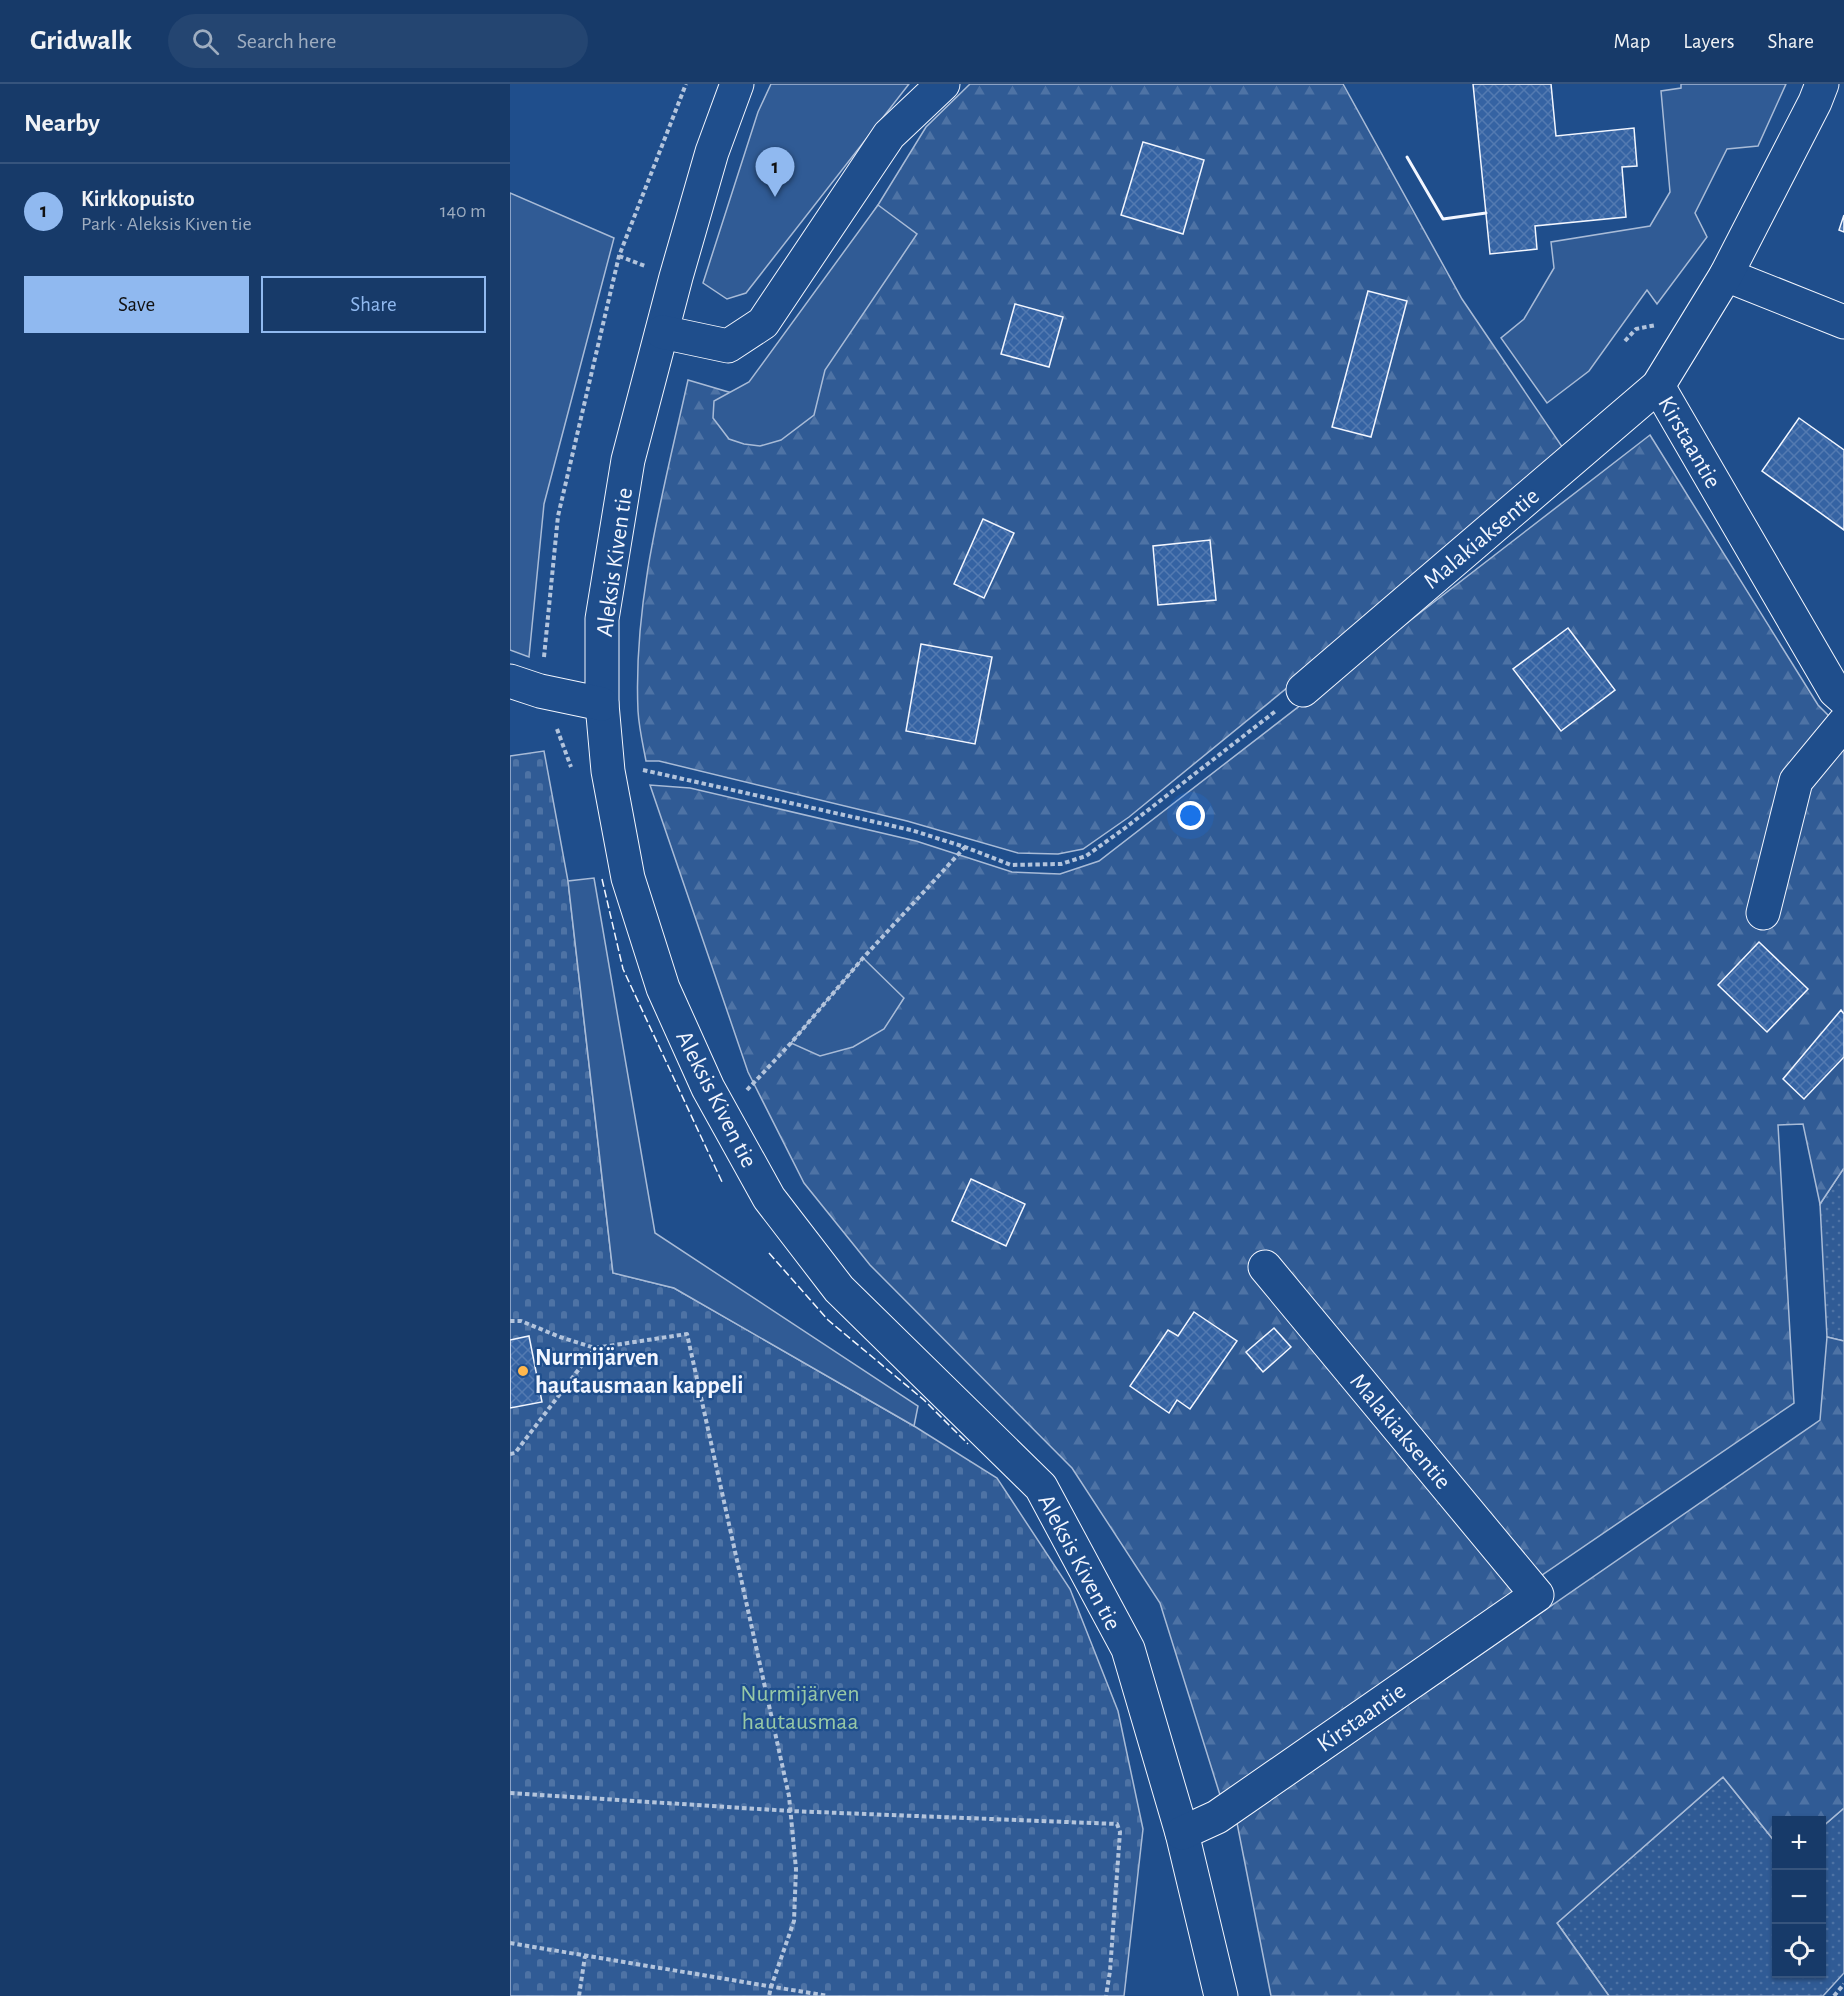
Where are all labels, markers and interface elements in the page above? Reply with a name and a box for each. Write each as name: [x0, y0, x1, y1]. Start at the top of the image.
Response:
search box: [168, 14, 588, 68]
icon: search: [189, 25, 222, 58]
text: Gridwalk: [30, 27, 132, 55]
text: Search here: [237, 30, 336, 52]
text: Map: [1614, 31, 1650, 52]
text: Layers: [1683, 31, 1734, 52]
text: Share: [1767, 31, 1814, 52]
text: Nearby: [24, 110, 100, 136]
pin: 1: [756, 147, 794, 197]
text: Kirkkopuisto: [81, 188, 195, 210]
text: 1: [40, 201, 47, 221]
text: 140 m: [440, 201, 486, 221]
text: Park · Aleksis Kiven tie: [81, 214, 252, 234]
button: Save: [24, 276, 249, 333]
button: Share: [261, 276, 486, 333]
street label: Kirstaantie: [1653, 392, 1725, 493]
street label: Malakiaksentie: [1419, 484, 1544, 594]
street label: Aleksis Kiven tie: [593, 486, 637, 638]
your location: [1176, 801, 1205, 830]
street label: Aleksis Kiven tie: [671, 1027, 761, 1172]
place label: Nurmijärven hautausmaan kappeli: [535, 1346, 744, 1398]
marker: Nurmijärven hautausmaan kappeli: [516, 1364, 530, 1378]
street label: Malakiaksentie: [1345, 1369, 1455, 1494]
street label: Aleksis Kiven tie: [1033, 1491, 1125, 1634]
street label: Kirstaantie: [1313, 1679, 1410, 1757]
park label: Nurmijärven hautausmaa: [740, 1682, 860, 1734]
map controls: [1772, 1816, 1826, 1978]
button: +: [1772, 1816, 1826, 1870]
button: −: [1772, 1870, 1826, 1924]
button: locate: [1772, 1924, 1826, 1978]

